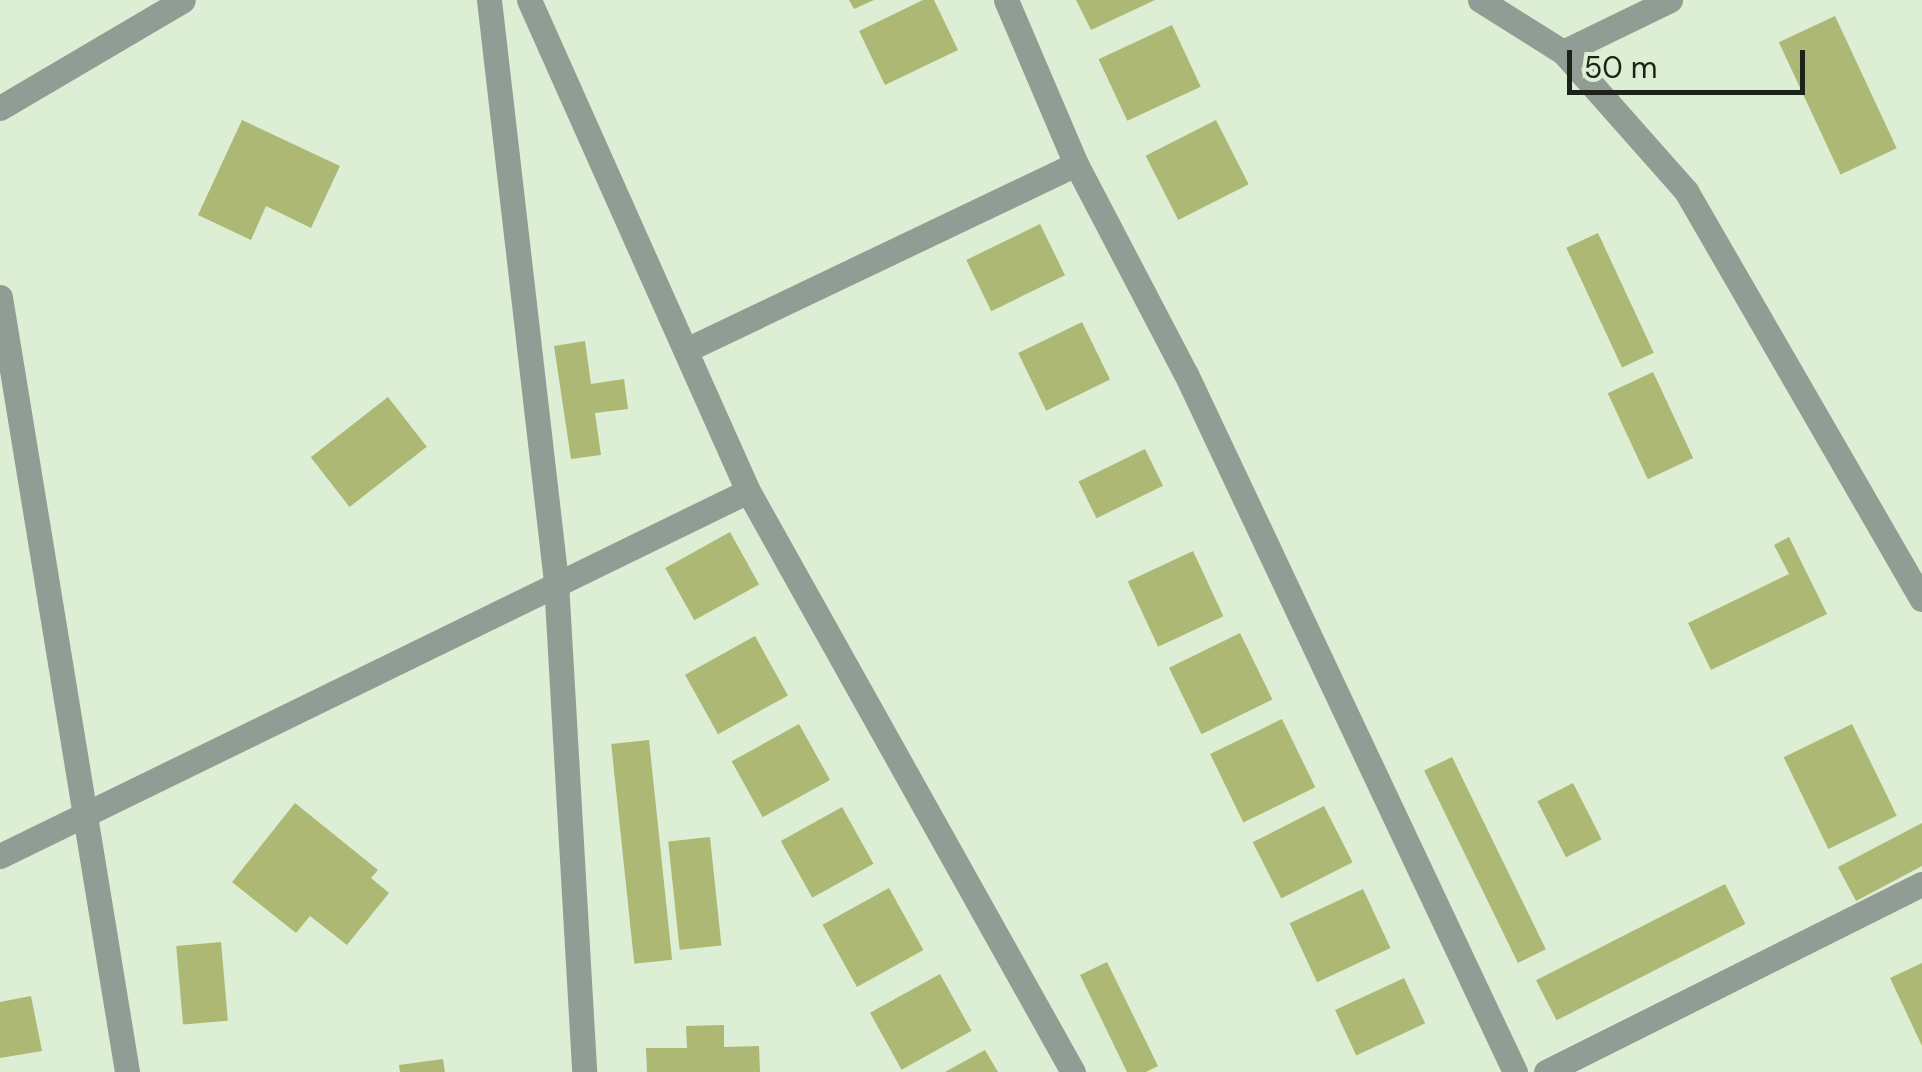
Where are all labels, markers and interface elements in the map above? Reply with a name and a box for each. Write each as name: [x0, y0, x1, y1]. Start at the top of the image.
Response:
scale bar: [1572, 30, 1810, 92]
text: 50 m: [1584, 48, 1658, 87]

